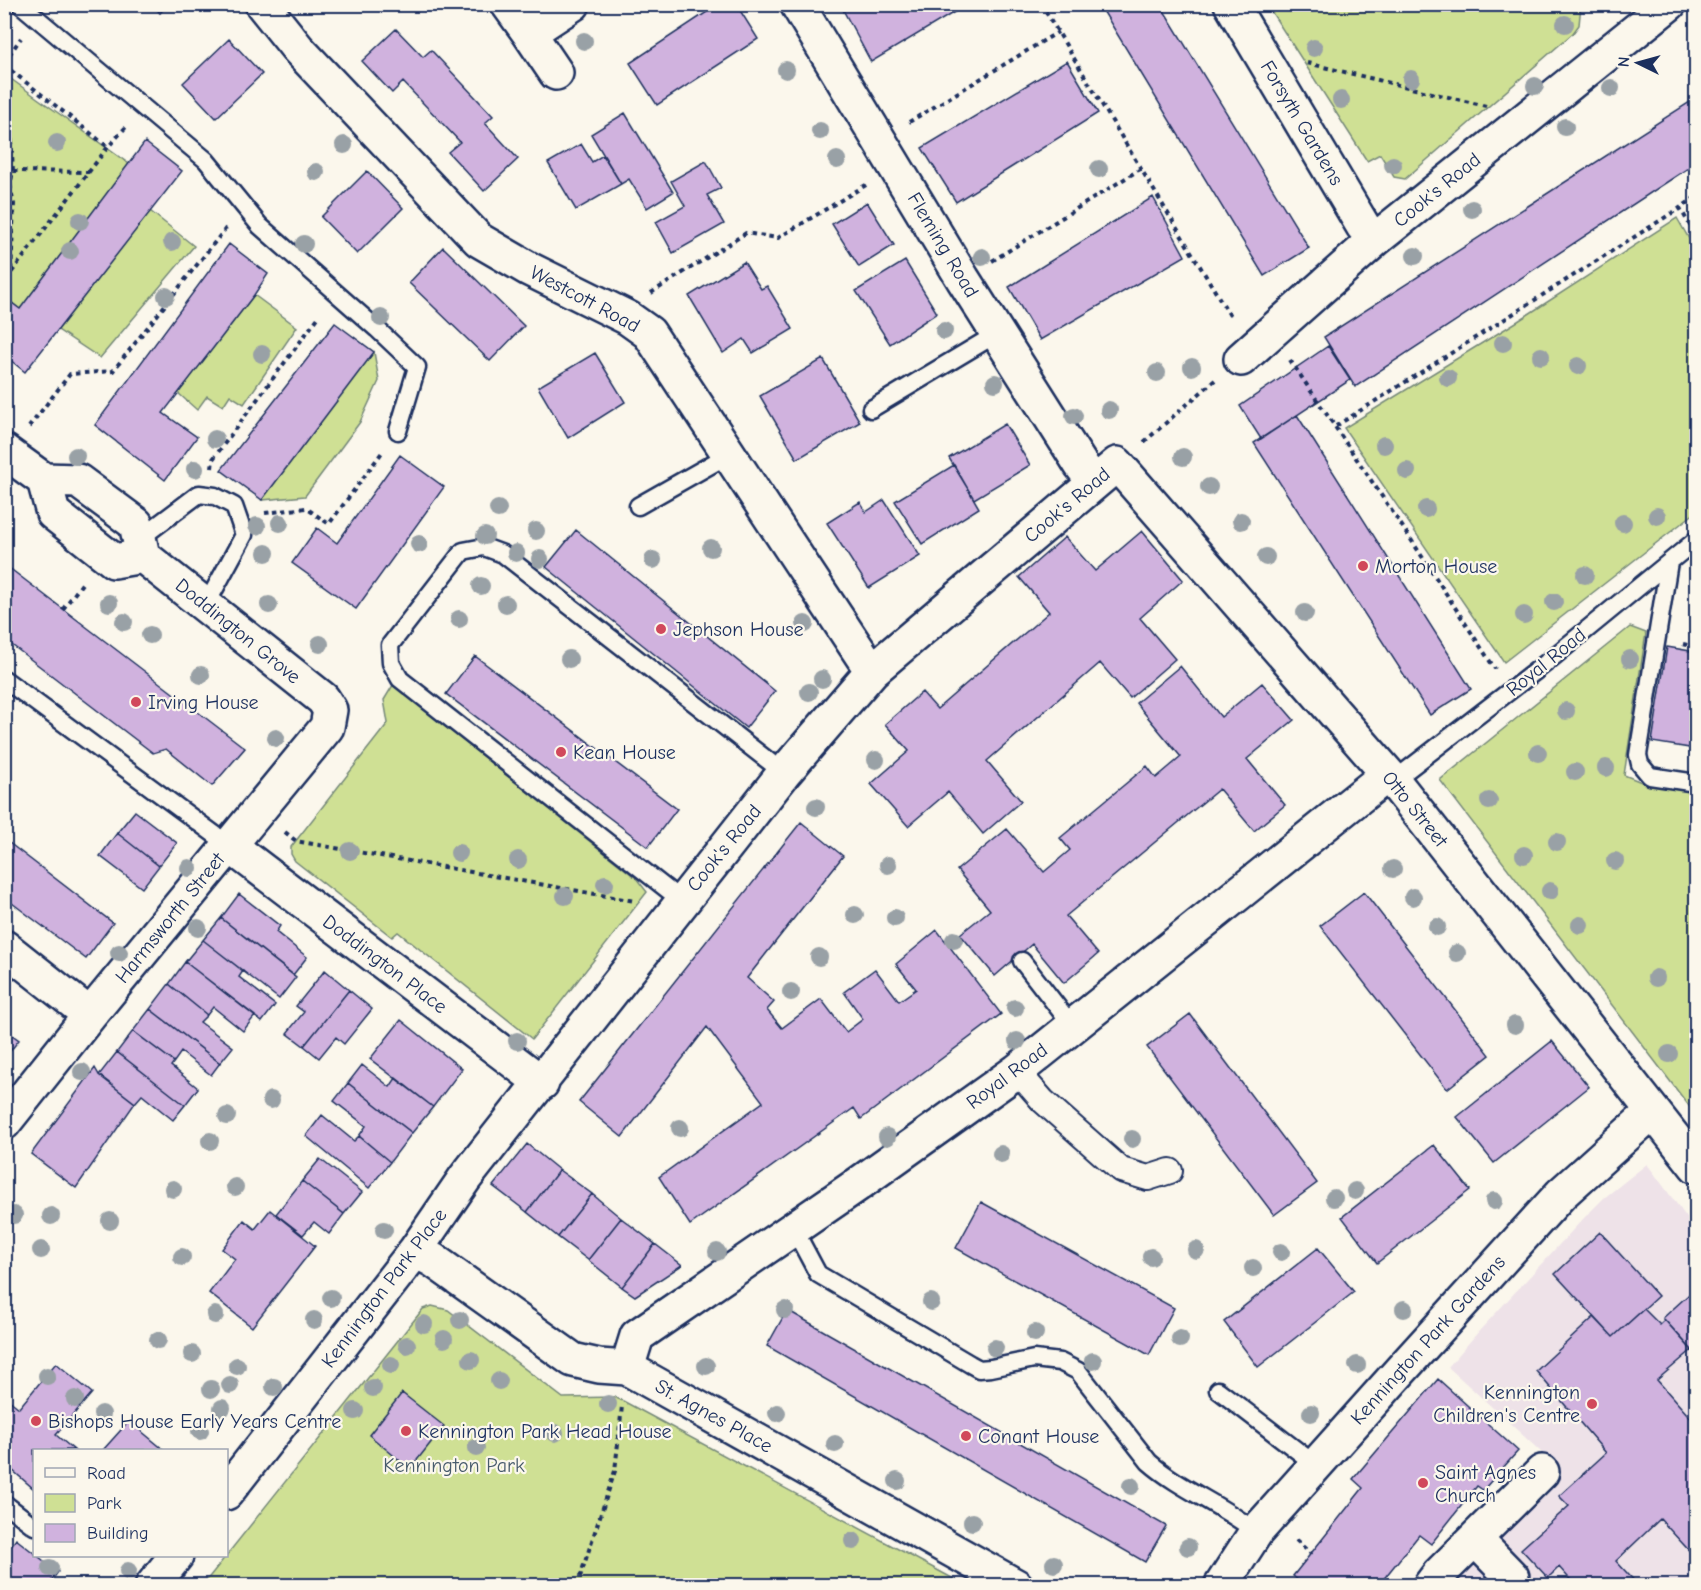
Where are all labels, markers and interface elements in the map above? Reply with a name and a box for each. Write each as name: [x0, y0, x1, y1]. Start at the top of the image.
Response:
north arrow: [1608, 33, 1668, 93]
text: N: [1615, 56, 1633, 68]
street label: Forsyth Gardens: [1256, 57, 1348, 189]
street label: Cook's Road: [1389, 148, 1485, 232]
street label: Fleming Road: [903, 188, 983, 302]
street label: Westcott Road: [526, 260, 644, 338]
street label: Cook's Road: [1019, 462, 1115, 548]
place label: Morton House: [1375, 555, 1497, 578]
marker: Morton House: [1356, 559, 1370, 573]
street label: Doddington Grove: [171, 574, 305, 688]
place label: Jephson House: [673, 618, 804, 641]
marker: Jephson House: [654, 622, 668, 636]
street label: Royal Road: [1502, 623, 1590, 701]
place label: Irving House: [148, 691, 259, 714]
marker: Irving House: [129, 695, 143, 709]
place label: Kean House: [573, 741, 676, 764]
marker: Kean House: [554, 745, 568, 759]
street label: Otto Street: [1377, 766, 1453, 853]
street label: Cook's Road: [682, 800, 766, 896]
street label: Harmsworth Street: [110, 847, 230, 988]
street label: Doddington Place: [318, 910, 452, 1018]
street label: Royal Road: [962, 1038, 1052, 1114]
street label: Kennington Park Place: [317, 1204, 451, 1372]
street label: Kennington Park Gardens: [1346, 1251, 1510, 1429]
street label: St. Agnes Place: [651, 1374, 777, 1458]
place label: Kennington Children's Centre: [1433, 1381, 1580, 1427]
marker: Kennington Children's Centre: [1585, 1397, 1599, 1411]
place label: Bishops House Early Years Centre: [48, 1410, 341, 1433]
marker: Bishops House Early Years Centre: [29, 1414, 43, 1428]
place label: Kennington Park Head House: [418, 1420, 672, 1443]
marker: Kennington Park Head House: [399, 1424, 413, 1438]
place label: Conant House: [978, 1425, 1099, 1448]
marker: Conant House: [959, 1429, 973, 1443]
legend: [33, 1449, 228, 1557]
park label: Kennington Park: [383, 1454, 525, 1477]
place label: Saint Agnes Church: [1435, 1461, 1536, 1507]
text: Road: [87, 1463, 126, 1484]
marker: Saint Agnes Church: [1416, 1476, 1430, 1490]
text: Park: [87, 1493, 122, 1514]
text: Building: [87, 1523, 149, 1544]

